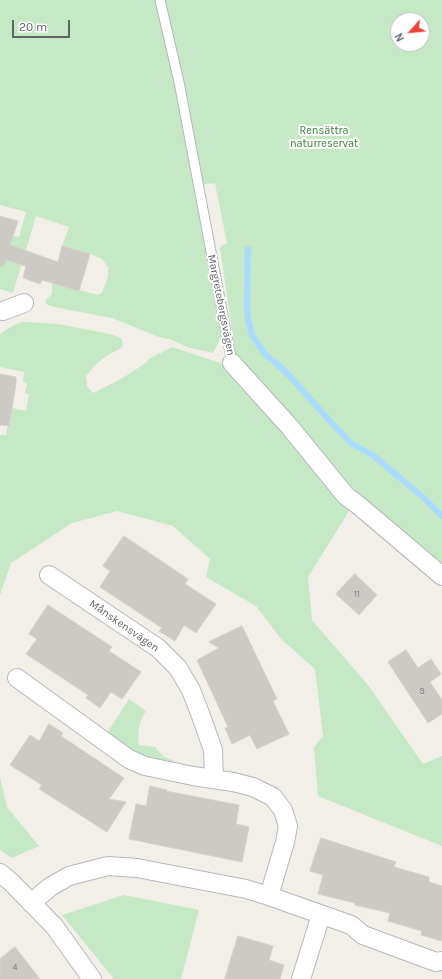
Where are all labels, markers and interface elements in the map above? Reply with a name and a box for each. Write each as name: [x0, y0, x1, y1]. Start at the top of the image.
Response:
scale bar: [14, 12, 72, 38]
north arrow: [390, 12, 430, 52]
text: 20 m: [19, 20, 47, 34]
text: N: [392, 31, 407, 44]
park label: Rensättra naturreservat: [290, 124, 358, 150]
street label: Margretebergsvägen: [205, 253, 237, 357]
house number: 11: [354, 589, 360, 599]
street label: Månskensvägen: [87, 597, 161, 655]
house number: 9: [419, 686, 425, 696]
house number: 4: [12, 962, 18, 972]

